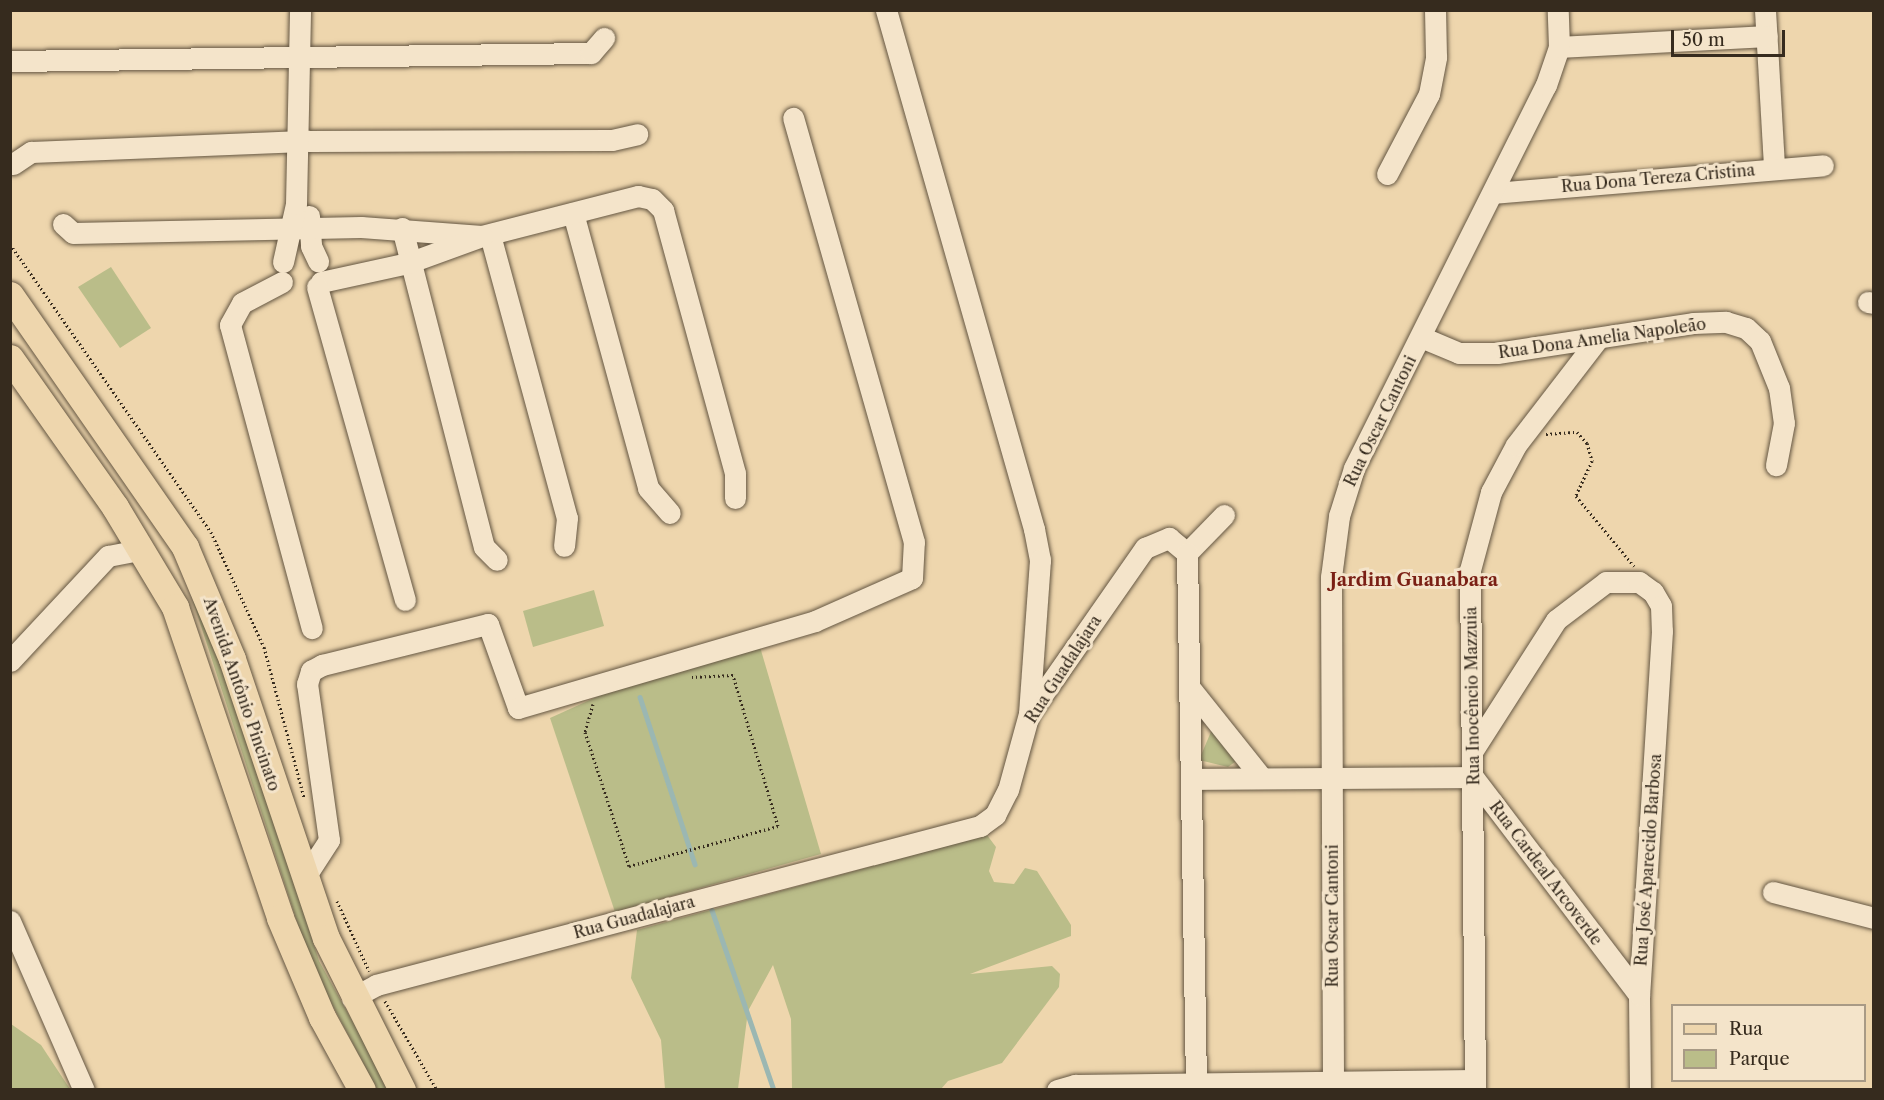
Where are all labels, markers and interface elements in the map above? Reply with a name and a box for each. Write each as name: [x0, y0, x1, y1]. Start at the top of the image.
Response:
scale bar: [1674, 18, 1788, 56]
text: 50 m: [1682, 29, 1725, 51]
street label: Rua Dona Tereza Cristina: [1560, 160, 1756, 196]
street label: Rua Dona Amelia Napoleão: [1496, 314, 1708, 362]
street label: Rua Oscar Cantoni: [1340, 352, 1420, 490]
district label: Jardim Guanabara: [1330, 569, 1498, 591]
street label: Avenida Antônio Pincinato: [200, 594, 284, 794]
street label: Rua Inocêncio Mazzuia: [1461, 606, 1483, 786]
street label: Rua Guadalajara: [1021, 611, 1105, 727]
street label: Rua José Aparecido Barbosa: [1631, 753, 1665, 967]
street label: Rua Cardeal Arcoverde: [1485, 797, 1607, 949]
street label: Rua Oscar Cantoni: [1322, 844, 1342, 988]
street label: Rua Guadalajara: [571, 892, 697, 942]
legend: [1671, 1004, 1866, 1082]
text: Rua: [1729, 1018, 1763, 1040]
text: Parque: [1729, 1048, 1790, 1070]

